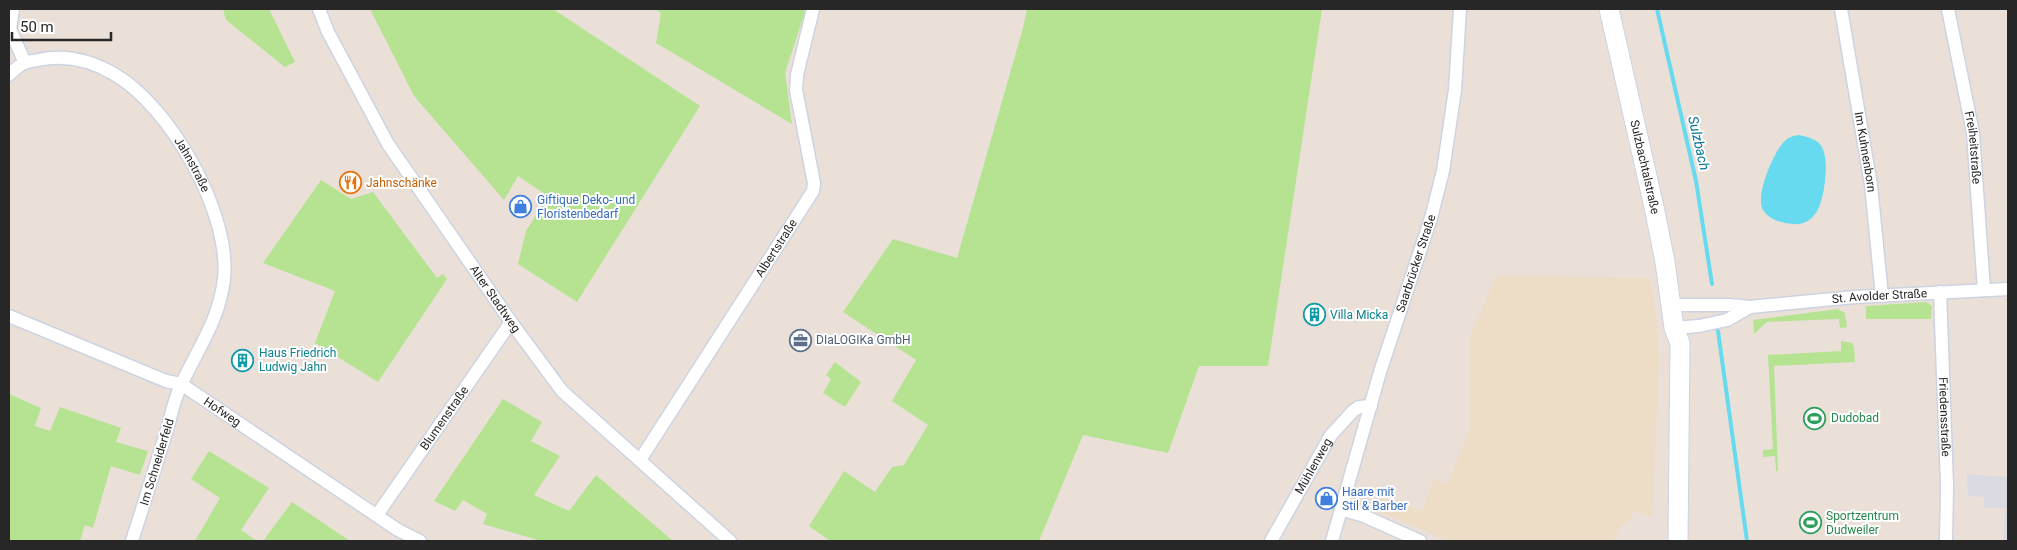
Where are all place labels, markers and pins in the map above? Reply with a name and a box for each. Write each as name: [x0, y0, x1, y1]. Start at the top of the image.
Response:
restaurant icon: Jahnschänke: [338, 171, 362, 195]
place label: Jahnschänke: [366, 176, 437, 190]
place label: Giftique Deko- und Floristenbedarf: [537, 193, 635, 221]
shop icon: Giftique Deko- und Floristenbedarf: [509, 195, 533, 219]
building icon: Villa Micka: [1302, 303, 1326, 327]
place label: Villa Micka: [1330, 308, 1388, 322]
office icon: DIaLOGIKa GmbH: [788, 328, 812, 352]
place label: DIaLOGIKa GmbH: [816, 333, 910, 347]
place label: Haus Friedrich Ludwig Jahn: [259, 346, 336, 374]
building icon: Haus Friedrich Ludwig Jahn: [231, 348, 255, 372]
sports icon: Dudobad: [1803, 406, 1827, 430]
place label: Dudobad: [1831, 411, 1879, 425]
place label: Haare mit Stil & Barber: [1342, 485, 1408, 513]
shop icon: Haare mit Stil & Barber: [1314, 487, 1338, 511]
place label: Sportzentrum Dudweiler: [1826, 509, 1899, 537]
sports icon: Sportzentrum Dudweiler: [1798, 511, 1822, 535]

